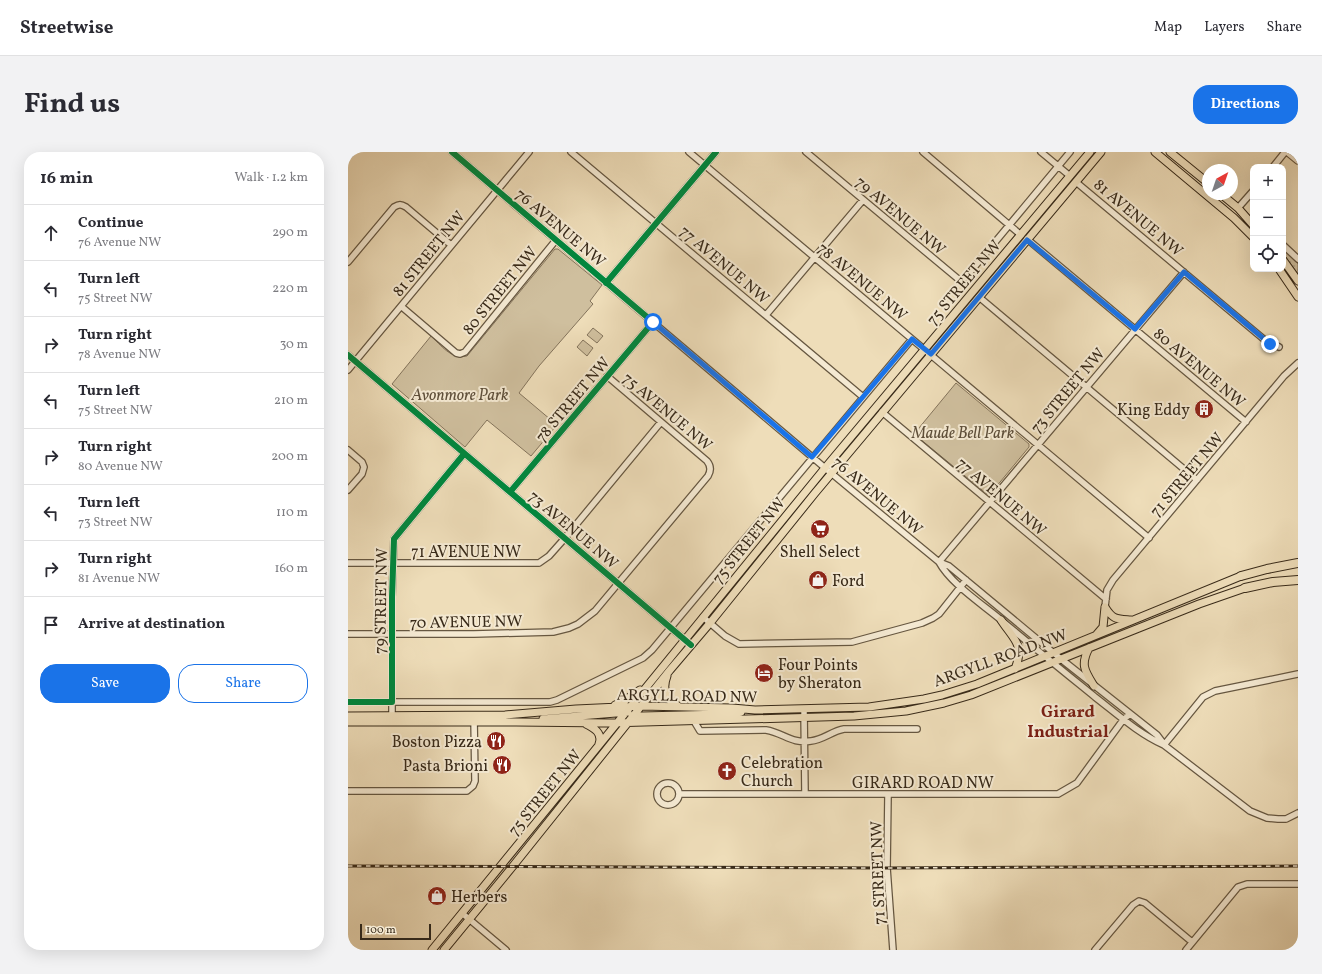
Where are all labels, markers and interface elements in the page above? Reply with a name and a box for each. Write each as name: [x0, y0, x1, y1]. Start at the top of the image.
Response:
text: Streetwise: [20, 15, 113, 41]
text: Map: [1154, 18, 1182, 37]
text: Layers: [1204, 18, 1244, 37]
text: Share: [1266, 18, 1302, 37]
text: Find us: [24, 85, 120, 124]
button: Directions: [1193, 85, 1298, 124]
north arrow: [1202, 164, 1238, 200]
map controls: [1250, 164, 1286, 272]
button: +: [1250, 164, 1286, 200]
text: 16 min: [40, 167, 93, 190]
text: Walk · 1.2 km: [234, 169, 308, 187]
street label: 79 AVENUE NW: [850, 172, 950, 261]
street label: 81 AVENUE NW: [1088, 175, 1187, 262]
street label: 76 AVENUE NW: [510, 184, 610, 273]
button: −: [1250, 200, 1286, 236]
street label: 81 STREET NW: [388, 207, 471, 302]
text: Continue: [78, 213, 143, 234]
street label: 77 AVENUE NW: [674, 221, 774, 310]
icon: ahead: [40, 222, 62, 244]
text: 290 m: [272, 224, 308, 242]
text: 76 Avenue NW: [78, 234, 161, 252]
street label: 75 STREET NW: [922, 236, 1007, 331]
button: locate: [1250, 236, 1286, 272]
street label: 78 AVENUE NW: [812, 238, 911, 327]
street label: 80 STREET NW: [458, 242, 543, 340]
text: Turn left: [78, 269, 140, 290]
icon: left: [40, 278, 62, 300]
text: 220 m: [272, 280, 308, 298]
text: 75 Street NW: [78, 290, 153, 308]
route start: [644, 313, 662, 331]
street label: 80 AVENUE NW: [1148, 324, 1249, 414]
text: Turn right: [78, 325, 152, 346]
icon: right: [40, 334, 62, 356]
route end: [1261, 335, 1279, 353]
text: 30 m: [280, 336, 308, 354]
street label: 73 STREET NW: [1026, 344, 1111, 439]
text: 78 Avenue NW: [78, 346, 161, 364]
street label: 78 STREET NW: [531, 353, 616, 448]
street label: 75 AVENUE NW: [617, 368, 717, 457]
text: Turn left: [78, 381, 140, 402]
park label: Avonmore Park: [411, 385, 509, 407]
icon: left: [40, 390, 62, 412]
text: 210 m: [274, 392, 308, 410]
building icon: King Eddy: [1193, 398, 1215, 420]
place label: King Eddy: [1117, 400, 1190, 422]
text: 75 Street NW: [78, 402, 153, 420]
park label: Maude Bell Park: [911, 423, 1015, 445]
street label: 71 STREET NW: [1146, 428, 1229, 522]
text: Turn right: [78, 437, 152, 458]
icon: right: [40, 446, 62, 468]
text: 200 m: [271, 448, 308, 466]
street label: 76 AVENUE NW: [827, 452, 927, 541]
street label: 77 AVENUE NW: [951, 453, 1051, 542]
text: 80 Avenue NW: [78, 458, 163, 476]
street label: 73 AVENUE NW: [523, 486, 623, 575]
text: Turn left: [78, 493, 140, 514]
street label: 75 STREET NW: [708, 493, 791, 589]
icon: left: [40, 502, 62, 524]
text: 110 m: [276, 504, 308, 522]
text: 73 Street NW: [78, 514, 153, 532]
supermarket icon: Shell Select: [809, 518, 831, 540]
street label: 71 AVENUE NW: [411, 542, 521, 564]
place label: Shell Select: [780, 542, 861, 564]
street label: 79 STREET NW: [370, 548, 394, 654]
text: Turn right: [78, 549, 152, 570]
icon: right: [40, 558, 62, 580]
text: 160 m: [274, 560, 308, 578]
shop icon: Ford: [807, 569, 829, 591]
text: 81 Avenue NW: [78, 570, 160, 588]
place label: Ford: [832, 571, 864, 593]
street label: 70 AVENUE NW: [409, 611, 523, 635]
icon: arrive: [40, 614, 62, 636]
text: Arrive at destination: [78, 614, 225, 635]
street label: ARGYLL ROAD NW: [931, 624, 1071, 693]
place label: Four Points by Sheraton: [778, 655, 862, 695]
hotel icon: Four Points by Sheraton: [753, 662, 775, 684]
button: Save: [40, 664, 170, 703]
button: Share: [178, 664, 308, 703]
street label: ARGYLL ROAD NW: [616, 685, 758, 709]
district label: Girard Industrial: [1027, 701, 1109, 744]
restaurant icon: Boston Pizza: [485, 730, 507, 752]
place label: Boston Pizza: [392, 732, 482, 754]
street label: 75 STREET NW: [504, 745, 587, 841]
place label: Celebration Church: [741, 753, 823, 793]
restaurant icon: Pasta Brioni: [491, 754, 513, 776]
place label: Pasta Brioni: [403, 756, 488, 778]
church icon: Celebration Church: [716, 760, 738, 782]
street label: GIRARD ROAD NW: [852, 773, 994, 795]
street label: 71 STREET NW: [866, 820, 892, 925]
shop icon: Herbers: [426, 885, 448, 907]
place label: Herbers: [451, 887, 507, 909]
scale bar: [360, 922, 431, 941]
text: 100 m: [366, 923, 396, 938]

